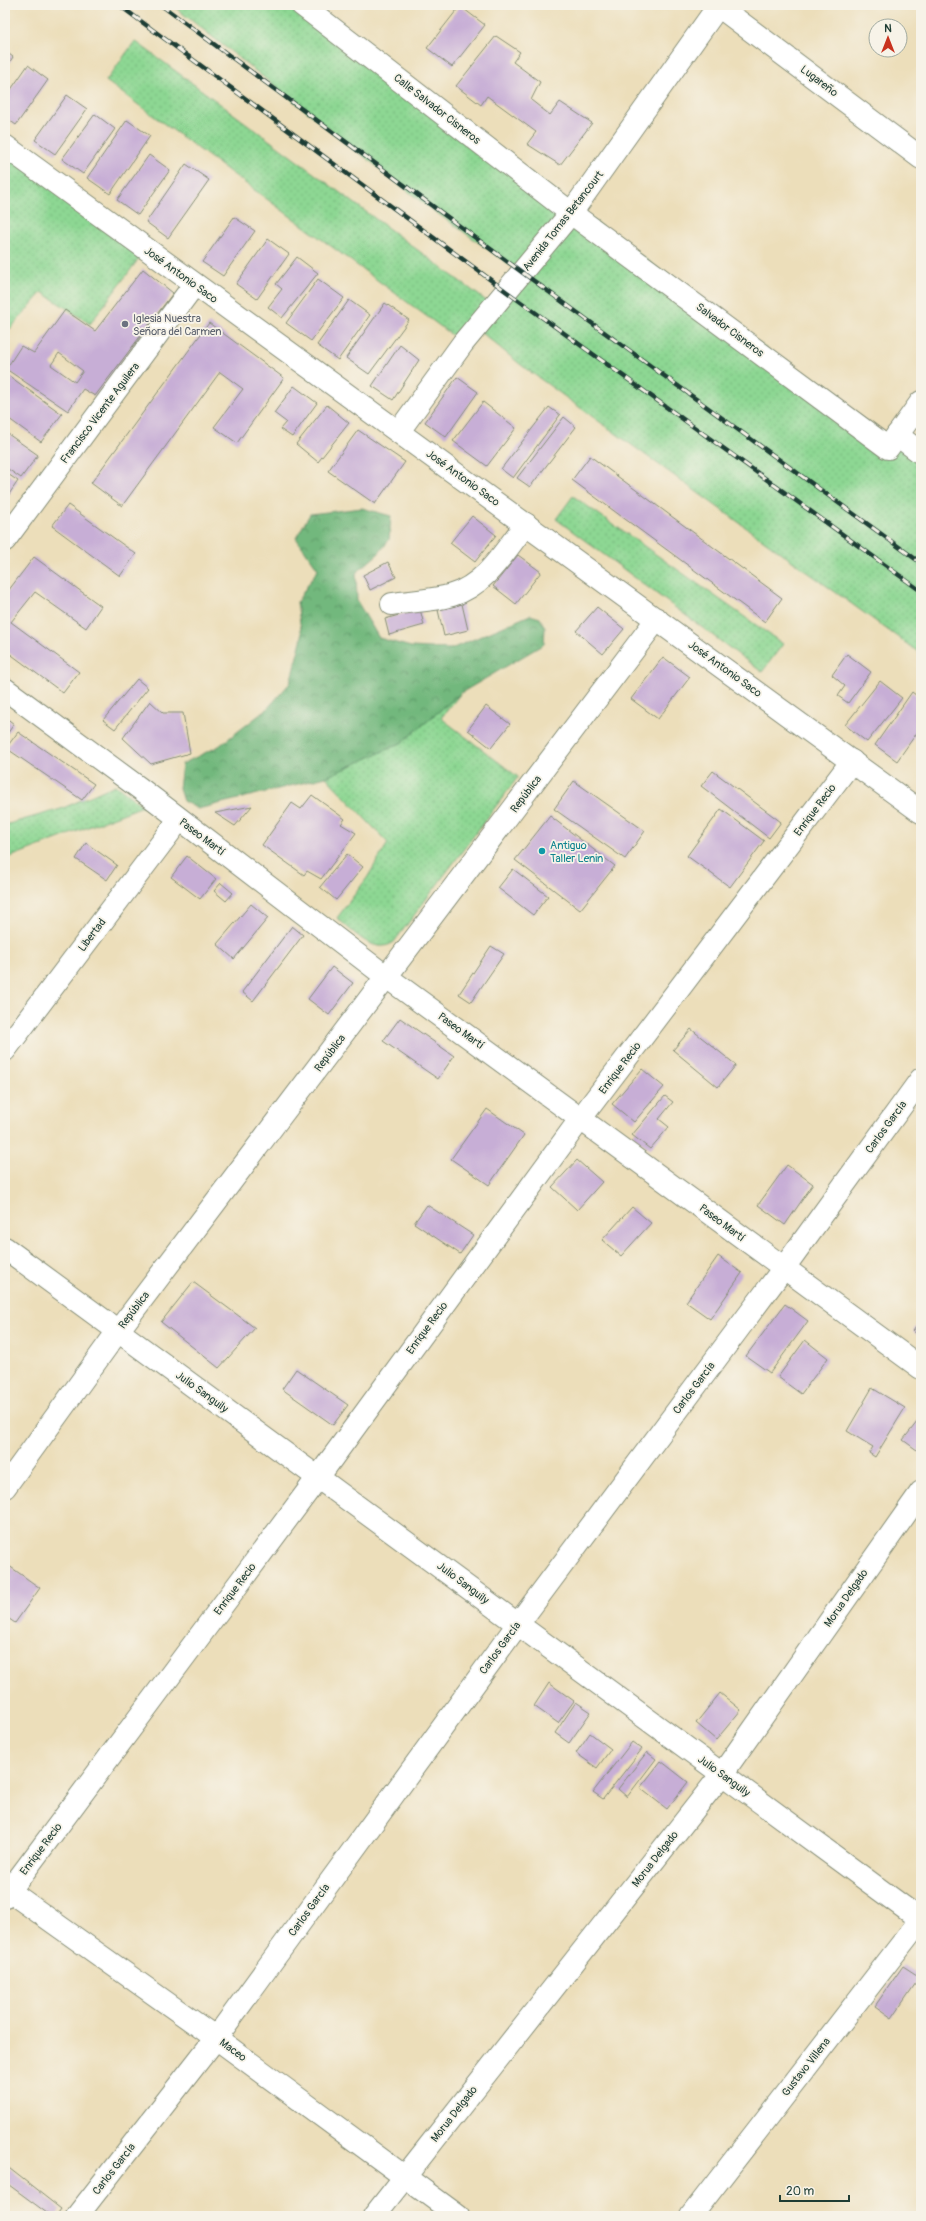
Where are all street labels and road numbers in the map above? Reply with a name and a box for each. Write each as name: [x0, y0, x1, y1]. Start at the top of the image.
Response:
street label: Lugareño: [798, 63, 840, 99]
street label: Calle Salvador Cisneros: [391, 71, 483, 147]
street label: Avenida Tomas Betancourt: [520, 168, 607, 274]
street label: José Antonio Saco: [142, 244, 220, 306]
street label: Salvador Cisneros: [694, 300, 766, 360]
street label: Francisco Vicente Aguilera: [58, 360, 142, 466]
street label: José Antonio Saco: [424, 447, 502, 509]
street label: José Antonio Saco: [686, 638, 764, 700]
street label: República: [508, 773, 544, 815]
street label: Enrique Recio: [791, 781, 839, 839]
street label: Paseo Martí: [177, 816, 227, 858]
street label: Libertad: [75, 916, 109, 954]
street label: Paseo Martí: [435, 1010, 487, 1052]
street label: República: [312, 1032, 348, 1074]
street label: Enrique Recio: [596, 1039, 644, 1097]
street label: Carlos García: [863, 1098, 909, 1156]
street label: Paseo Martí: [697, 1202, 747, 1244]
street label: República: [116, 1289, 152, 1331]
street label: Enrique Recio: [404, 1299, 450, 1357]
street label: Carlos García: [670, 1359, 718, 1417]
street label: Julio Sanguily: [173, 1369, 231, 1415]
street label: Julio Sanguily: [435, 1559, 492, 1607]
street label: Enrique Recio: [211, 1560, 259, 1618]
street label: Morua Delgado: [821, 1567, 871, 1629]
street label: Carlos García: [477, 1619, 523, 1677]
street label: Julio Sanguily: [695, 1753, 753, 1799]
street label: Enrique Recio: [17, 1820, 65, 1878]
street label: Morua Delgado: [629, 1828, 681, 1890]
street label: Carlos García: [286, 1881, 332, 1939]
street label: Gustavo Villena: [779, 2035, 833, 2099]
street label: Maceo: [217, 2036, 249, 2064]
street label: Morua Delgado: [428, 2083, 480, 2145]
street label: Carlos García: [90, 2141, 138, 2197]

